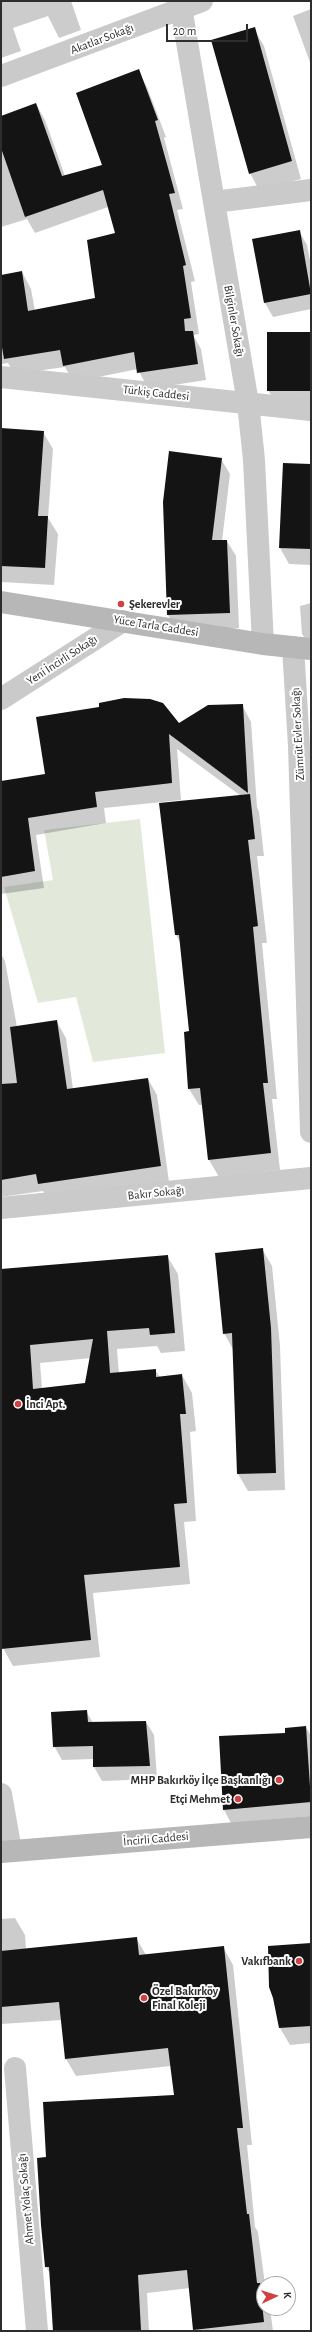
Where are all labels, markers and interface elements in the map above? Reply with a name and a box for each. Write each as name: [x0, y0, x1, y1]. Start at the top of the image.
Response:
scale bar: [168, 16, 250, 42]
street label: Akatlar Sokağı: [68, 20, 136, 58]
text: 20 m: [173, 25, 196, 37]
street label: Bilginler Sokağı: [221, 284, 247, 358]
street label: Türkiş Caddesi: [122, 382, 190, 404]
place label: Şekerevler: [129, 597, 180, 611]
marker: Şekerevler: [116, 599, 126, 609]
street label: Yüce Tarla Caddesi: [113, 612, 199, 640]
street label: Yeni İncirli Sokağı: [24, 632, 100, 688]
street label: Zümrüt Evler Sokağı: [288, 687, 308, 781]
street label: Bakır Sokağı: [127, 1183, 185, 1203]
place label: İnci Apt.: [26, 1397, 65, 1411]
marker: İnci Apt.: [13, 1399, 23, 1409]
place label: MHP Bakırköy İlçe Başkanlığı: [131, 1773, 271, 1787]
marker: MHP Bakırköy İlçe Başkanlığı: [274, 1775, 284, 1785]
place label: Etçi Mehmet: [170, 1792, 230, 1806]
marker: Etçi Mehmet: [233, 1794, 243, 1804]
street label: İncirli Caddesi: [123, 1829, 189, 1849]
place label: Vakıfbank: [241, 1954, 291, 1968]
marker: Vakıfbank: [294, 1956, 304, 1966]
place label: Özel Bakırköy Final Koleji: [152, 1984, 218, 2012]
marker: Özel Bakırköy Final Koleji: [139, 1993, 149, 2003]
street label: Ahmet Yolaç Sokağı: [15, 2153, 37, 2245]
north arrow: [256, 2276, 296, 2316]
text: K: [282, 2292, 293, 2299]

